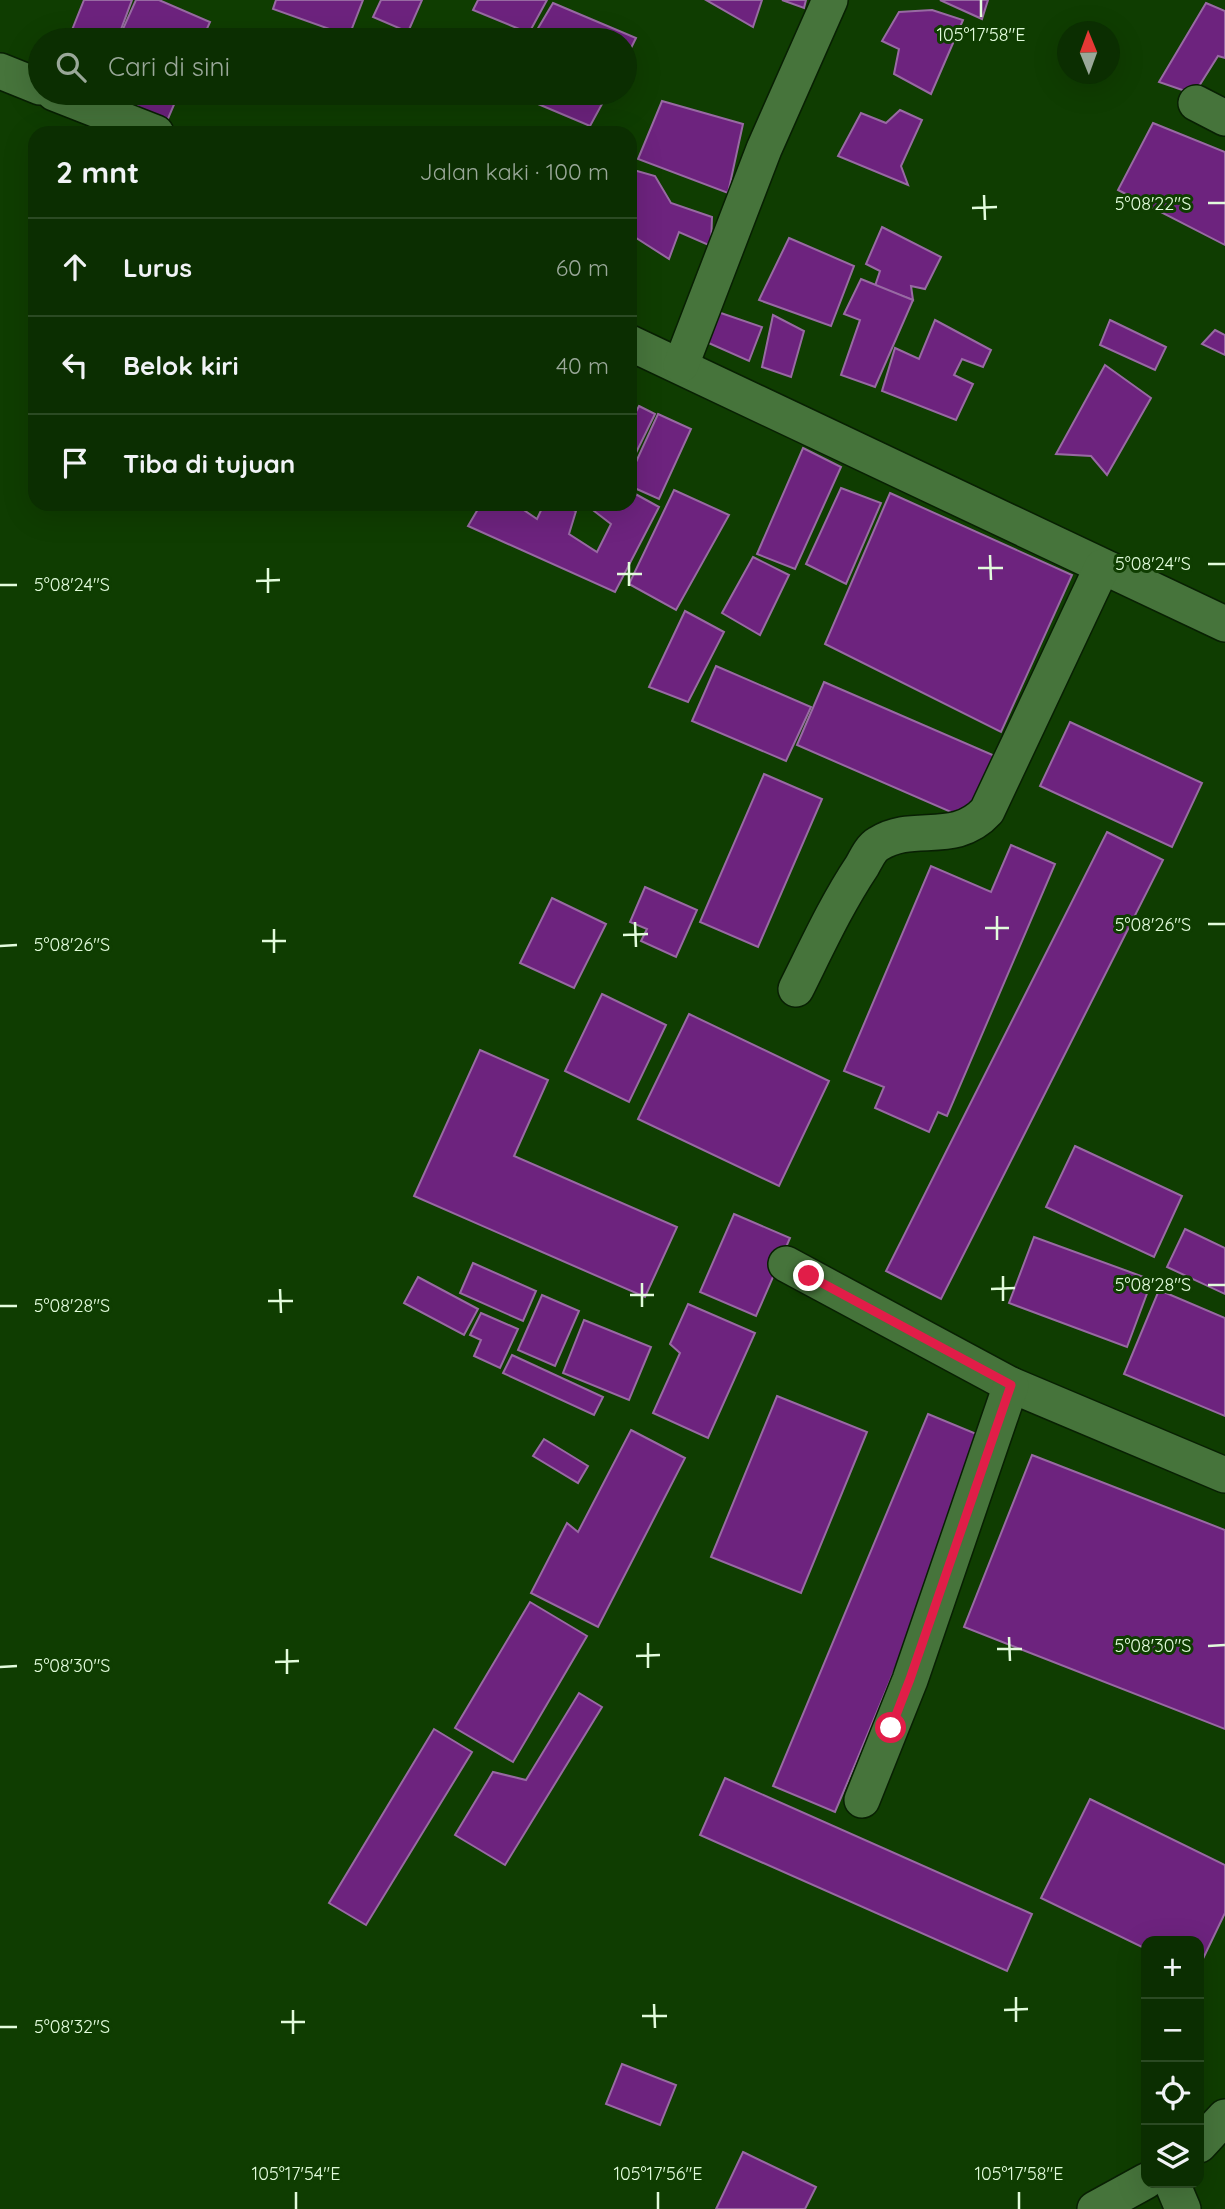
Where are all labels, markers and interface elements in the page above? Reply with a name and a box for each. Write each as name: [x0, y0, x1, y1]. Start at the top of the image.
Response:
north arrow: [1057, 21, 1120, 84]
text: 105°17'58"E: [936, 23, 1026, 46]
search box: [28, 28, 637, 105]
icon: search: [52, 48, 90, 86]
text: Cari di sini: [108, 50, 230, 83]
text: 2 mnt: [56, 153, 139, 191]
text: Jalan kaki · 100 m: [420, 157, 609, 186]
text: 5°08'22"S: [1115, 192, 1191, 215]
icon: ahead: [56, 248, 94, 286]
text: Lurus: [123, 251, 192, 284]
text: 60 m: [556, 253, 609, 282]
icon: left: [56, 346, 94, 384]
text: Belok kiri: [123, 349, 239, 382]
text: 40 m: [556, 351, 609, 380]
icon: arrive: [56, 444, 94, 482]
text: Tiba di tujuan: [123, 447, 295, 480]
text: 5°08'24"S: [1115, 552, 1191, 575]
text: 5°08'24"S: [34, 573, 110, 596]
text: 5°08'26"S: [1115, 913, 1191, 936]
text: 5°08'26"S: [34, 933, 110, 956]
route end: [793, 1260, 824, 1291]
text: 5°08'28"S: [1115, 1273, 1191, 1296]
text: 5°08'28"S: [34, 1294, 110, 1317]
text: 5°08'30"S: [1115, 1634, 1191, 1657]
text: 5°08'30"S: [34, 1654, 110, 1677]
route start: [875, 1712, 906, 1743]
map controls: [1141, 1936, 1204, 2188]
button: +: [1141, 1936, 1204, 1999]
button: −: [1141, 1999, 1204, 2062]
text: 5°08'32"S: [34, 2015, 110, 2038]
button: locate: [1141, 2062, 1204, 2125]
button: layers: [1141, 2125, 1204, 2188]
text: 105°17'54"E: [252, 2162, 340, 2185]
text: 105°17'56"E: [613, 2162, 703, 2185]
text: 105°17'58"E: [974, 2162, 1064, 2185]

